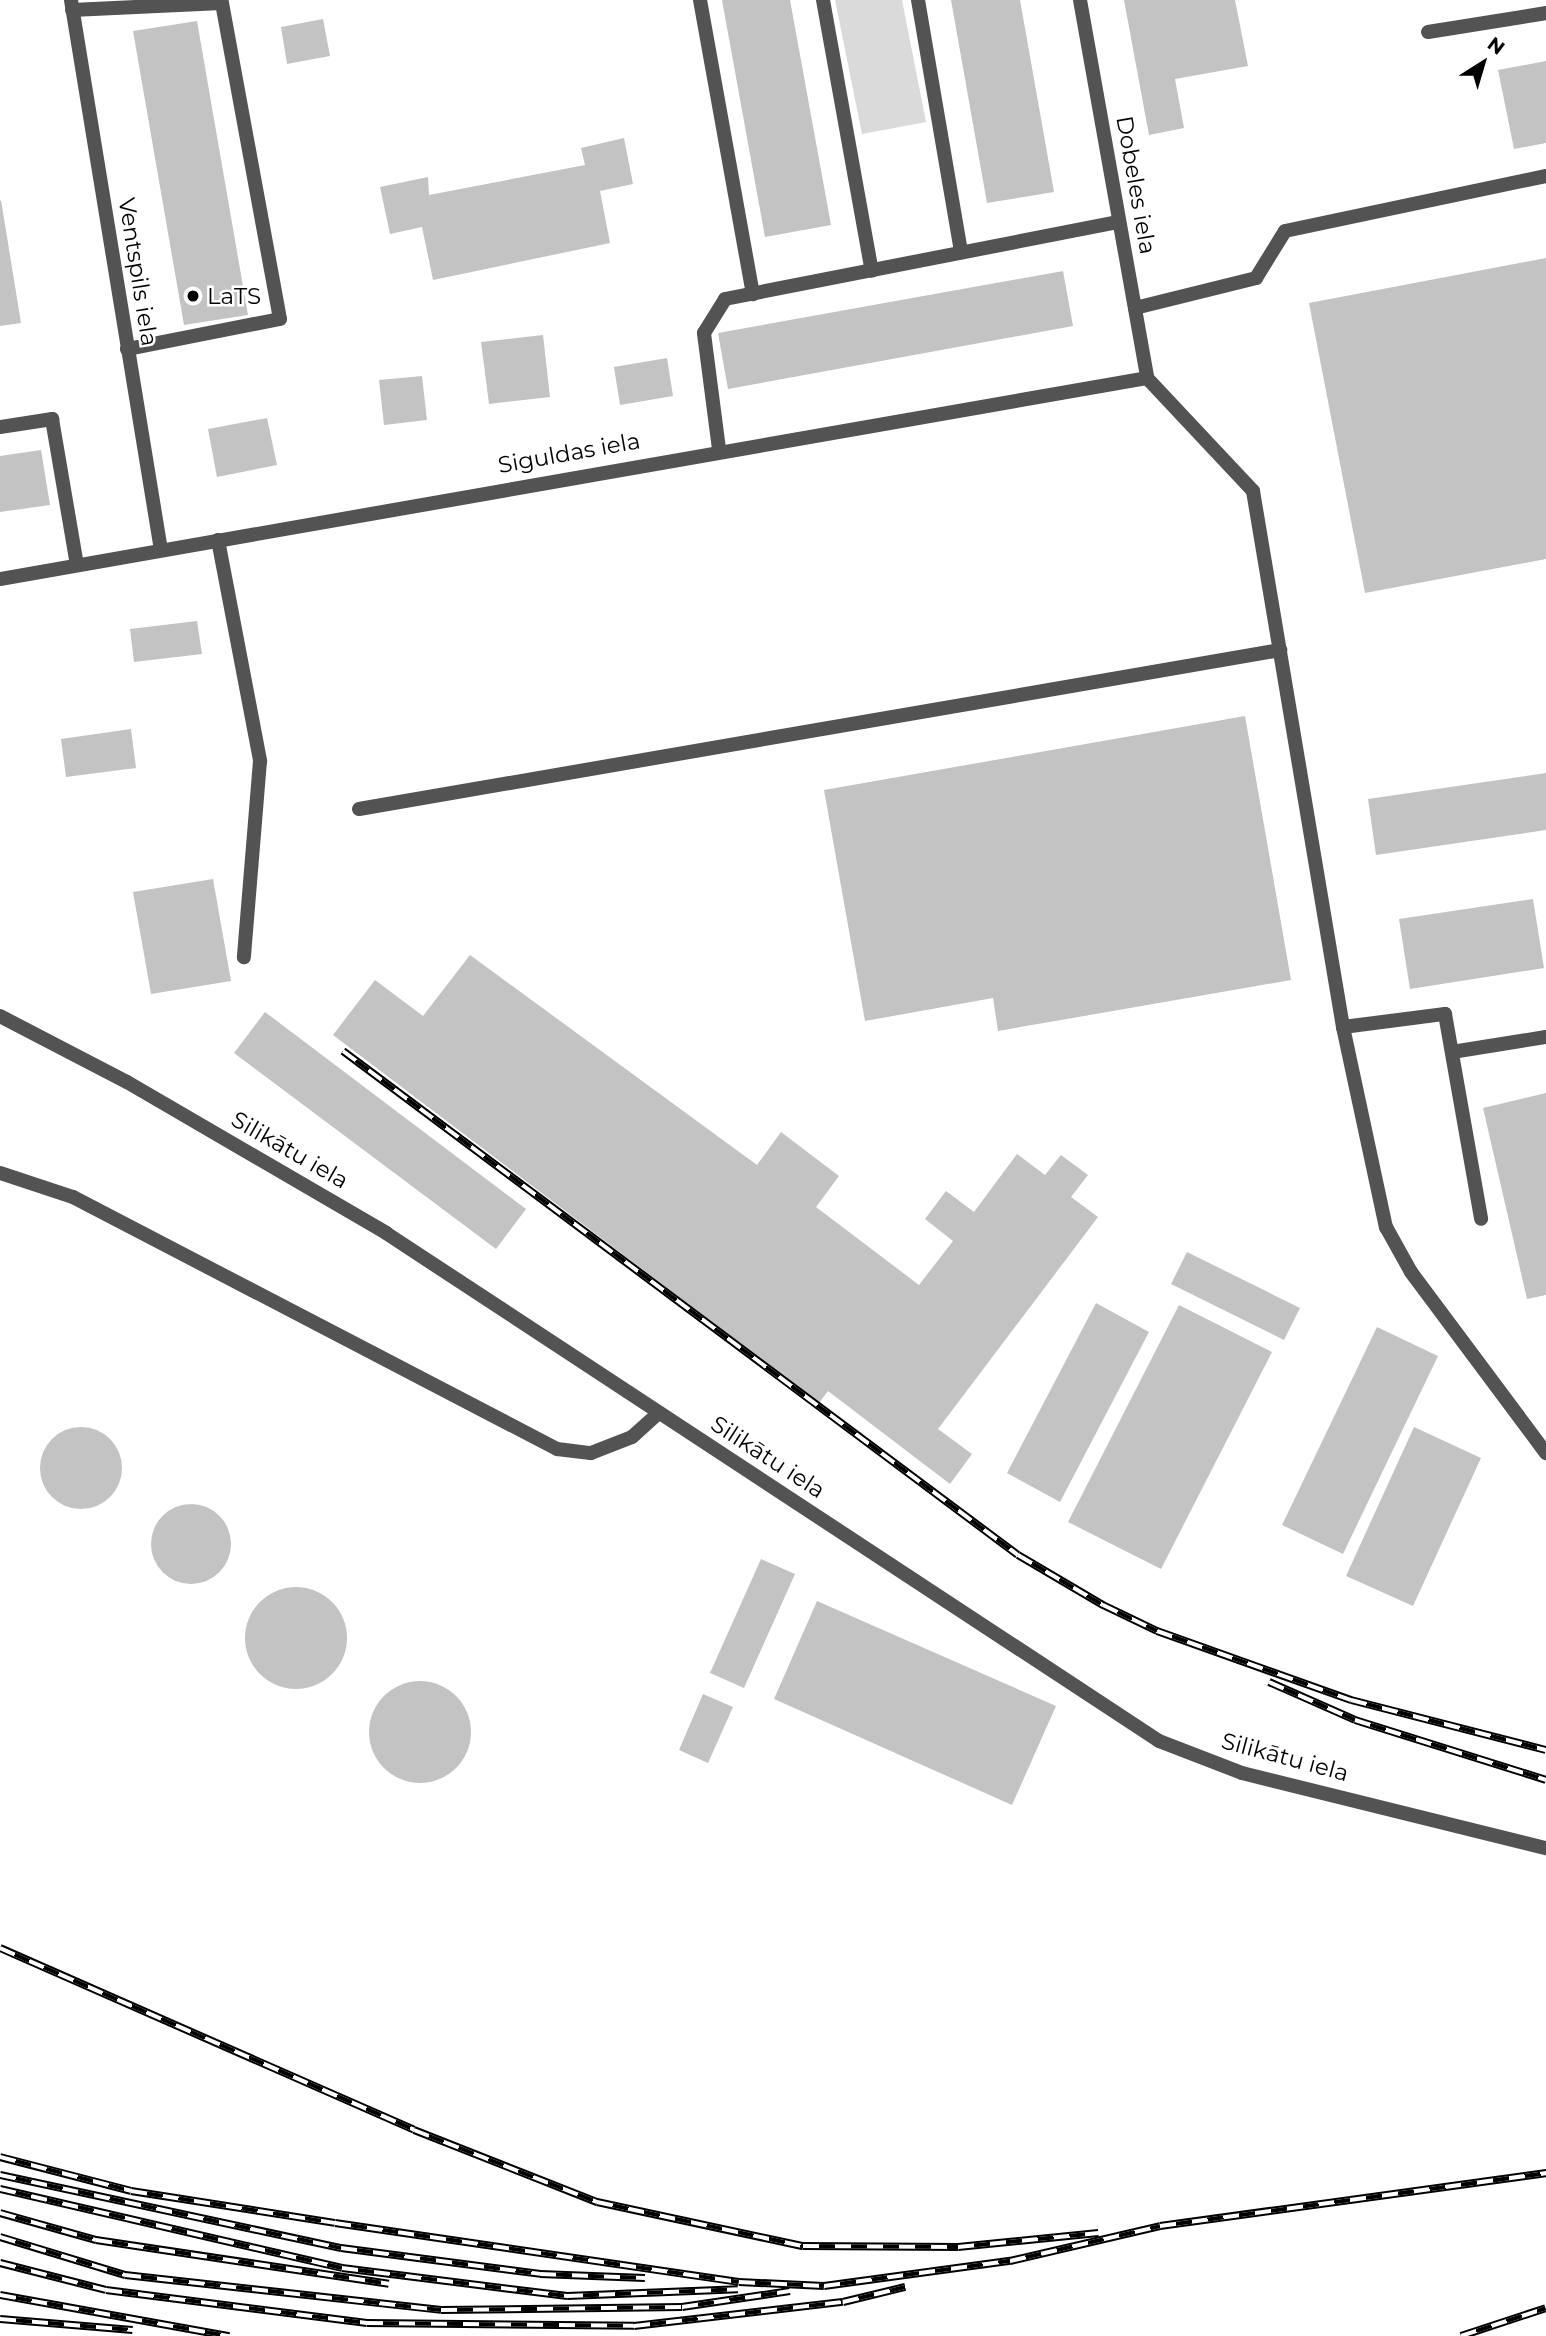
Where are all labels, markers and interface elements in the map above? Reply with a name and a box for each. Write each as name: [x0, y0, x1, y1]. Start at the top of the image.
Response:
north arrow: [1448, 28, 1518, 98]
text: N: [1483, 32, 1509, 60]
street label: Dobeles iela: [1110, 114, 1162, 256]
street label: Ventspils iela: [113, 196, 163, 348]
place label: LaTS: [207, 282, 261, 310]
marker: LaTS: [185, 288, 201, 304]
street label: Siguldas iela: [496, 427, 642, 479]
street label: Silikātu iela: [227, 1105, 353, 1195]
street label: Silikātu iela: [706, 1410, 830, 1504]
street label: Silikātu iela: [1218, 1727, 1352, 1787]

